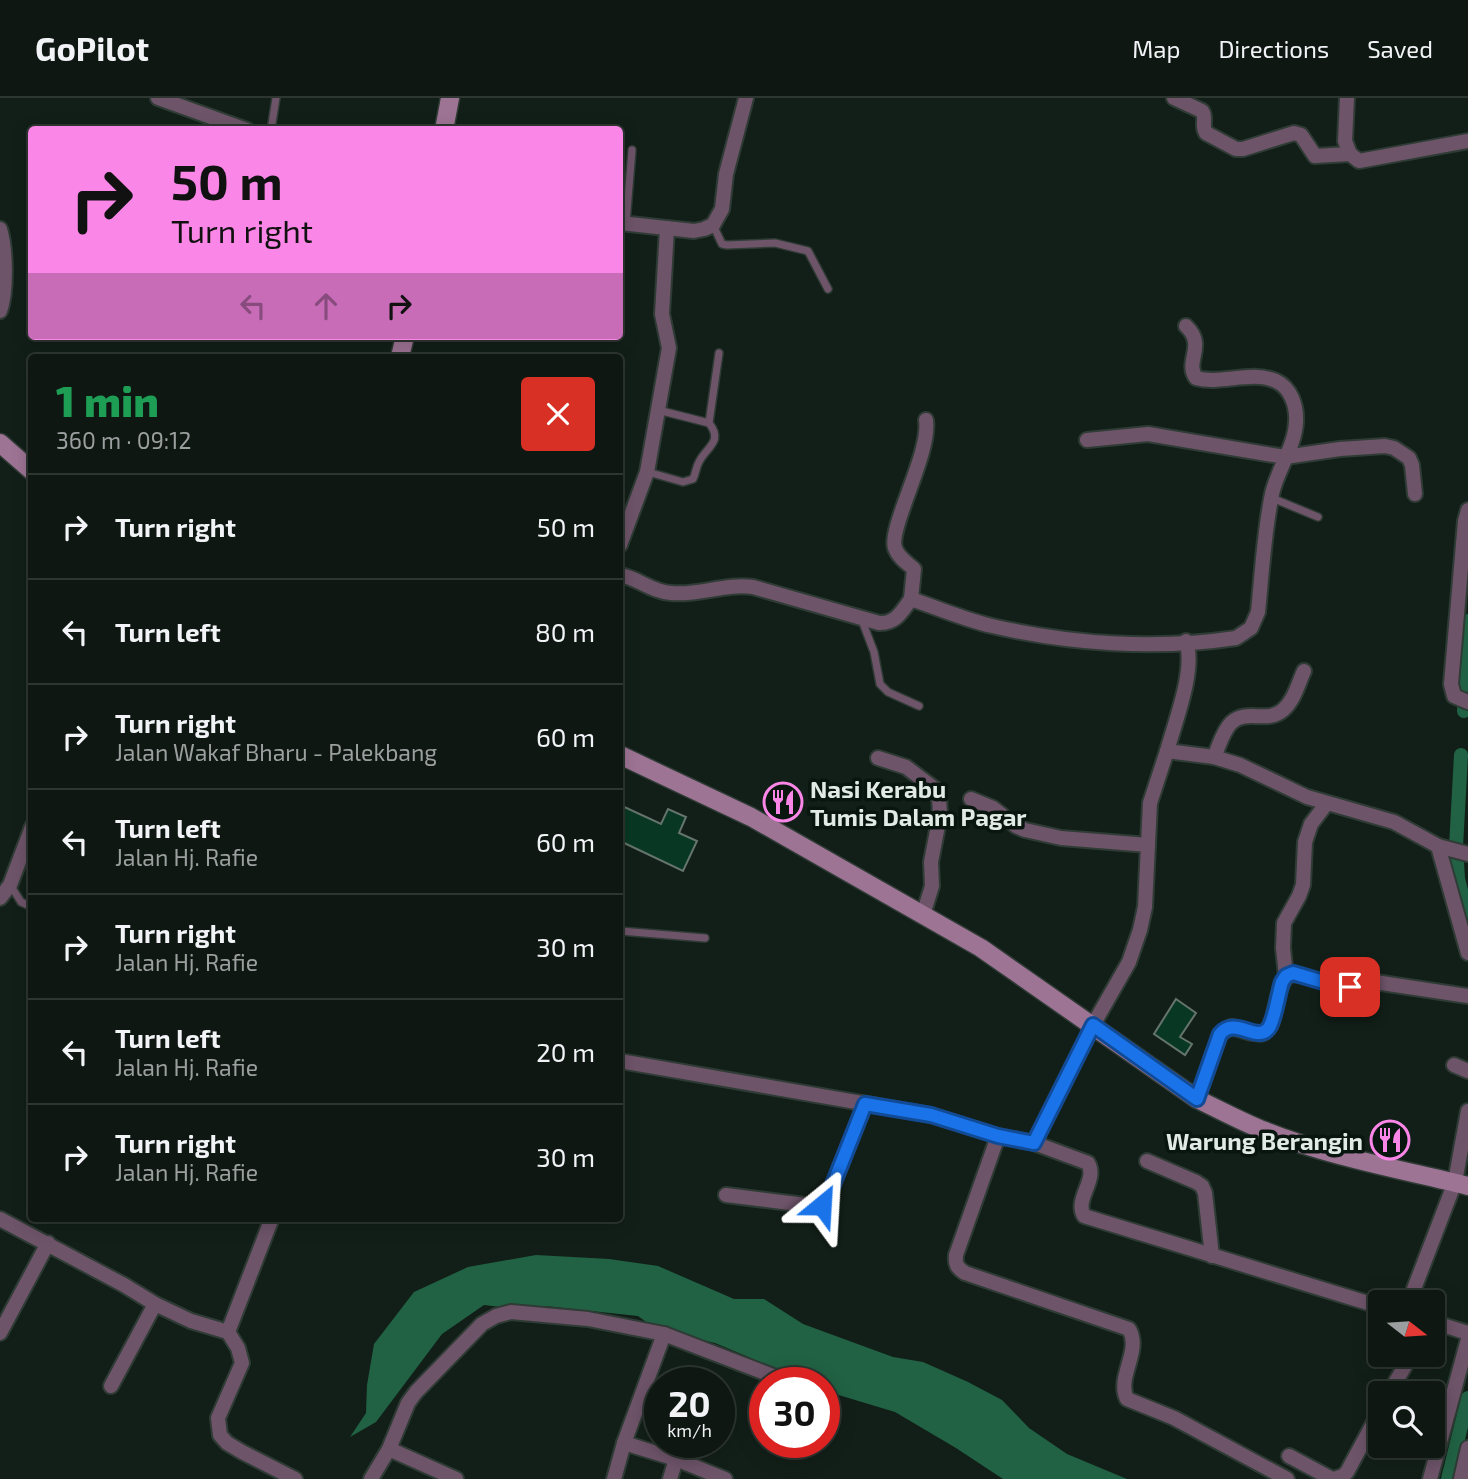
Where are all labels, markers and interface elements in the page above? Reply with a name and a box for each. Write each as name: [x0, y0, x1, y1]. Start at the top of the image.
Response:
text: GoPilot: [35, 28, 149, 68]
text: Map: [1132, 34, 1180, 63]
text: Directions: [1218, 34, 1329, 63]
text: Saved: [1367, 34, 1433, 63]
text: 50 m: [171, 151, 283, 210]
icon: right: [56, 154, 147, 245]
text: Turn right: [171, 211, 313, 249]
icon: left: [234, 287, 272, 325]
icon: ahead: [307, 287, 345, 325]
icon: right: [380, 287, 418, 325]
text: 1 min: [56, 375, 159, 425]
button: close: [521, 377, 595, 451]
text: 360 m · 09:12: [56, 426, 191, 454]
icon: right: [56, 508, 94, 546]
text: Turn right: [115, 511, 236, 542]
text: 50 m: [537, 511, 595, 542]
icon: left: [56, 613, 94, 651]
text: Turn left: [115, 616, 221, 647]
text: 80 m: [535, 616, 595, 647]
text: Turn right: [115, 707, 236, 738]
icon: right: [56, 718, 94, 756]
text: 60 m: [536, 721, 595, 752]
text: Jalan Wakaf Bharu - Palekbang: [115, 738, 437, 766]
place label: Nasi Kerabu Tumis Dalam Pagar: [810, 774, 1027, 831]
restaurant icon: Nasi Kerabu Tumis Dalam Pagar: [762, 781, 804, 823]
text: Turn left: [115, 812, 221, 843]
icon: left: [56, 823, 94, 861]
text: 60 m: [536, 826, 595, 857]
text: Jalan Hj. Rafie: [115, 843, 258, 871]
text: Turn right: [115, 917, 236, 948]
icon: right: [56, 928, 94, 966]
text: 30 m: [536, 931, 595, 962]
text: Jalan Hj. Rafie: [115, 948, 258, 976]
pin: [1320, 957, 1380, 1017]
icon: arrive: [1331, 968, 1369, 1006]
text: Turn left: [115, 1022, 221, 1053]
icon: left: [56, 1033, 94, 1071]
text: 20 m: [536, 1036, 595, 1067]
text: Jalan Hj. Rafie: [115, 1053, 258, 1081]
restaurant icon: Warung Berangin: [1369, 1119, 1411, 1161]
place label: Warung Berangin: [1166, 1126, 1363, 1155]
text: Turn right: [115, 1127, 236, 1158]
icon: right: [56, 1138, 94, 1176]
text: 30 m: [536, 1141, 595, 1172]
text: Jalan Hj. Rafie: [115, 1158, 258, 1186]
position arrow: [785, 1168, 859, 1242]
north arrow: [1368, 1290, 1446, 1367]
map controls: [1368, 1290, 1445, 1458]
speed limit sign: 30: [749, 1367, 840, 1458]
button: search: [1368, 1381, 1445, 1458]
text: 20: [668, 1382, 711, 1424]
text: km/h: [667, 1419, 712, 1441]

